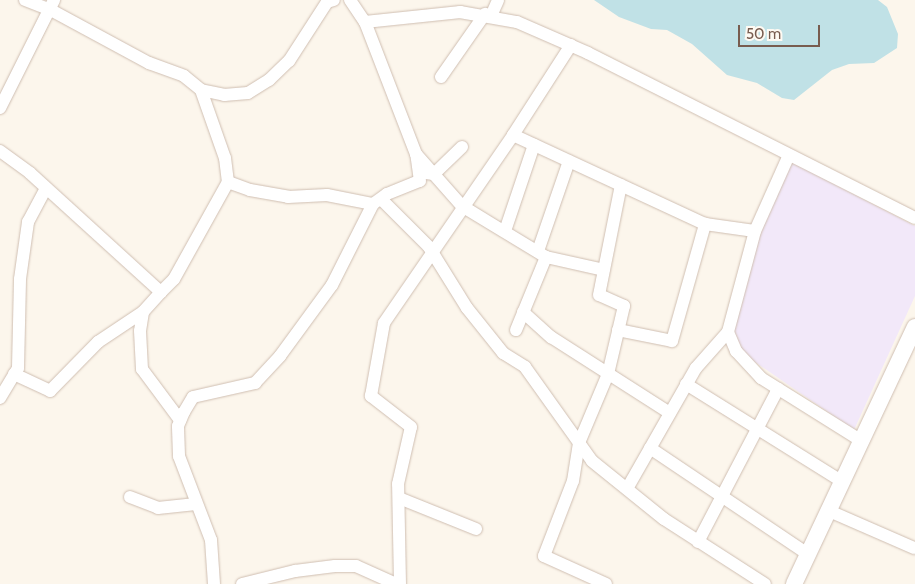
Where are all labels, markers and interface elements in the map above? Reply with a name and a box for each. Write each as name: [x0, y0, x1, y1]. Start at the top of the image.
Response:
scale bar: [740, 15, 822, 47]
text: 50 m: [746, 25, 781, 43]

